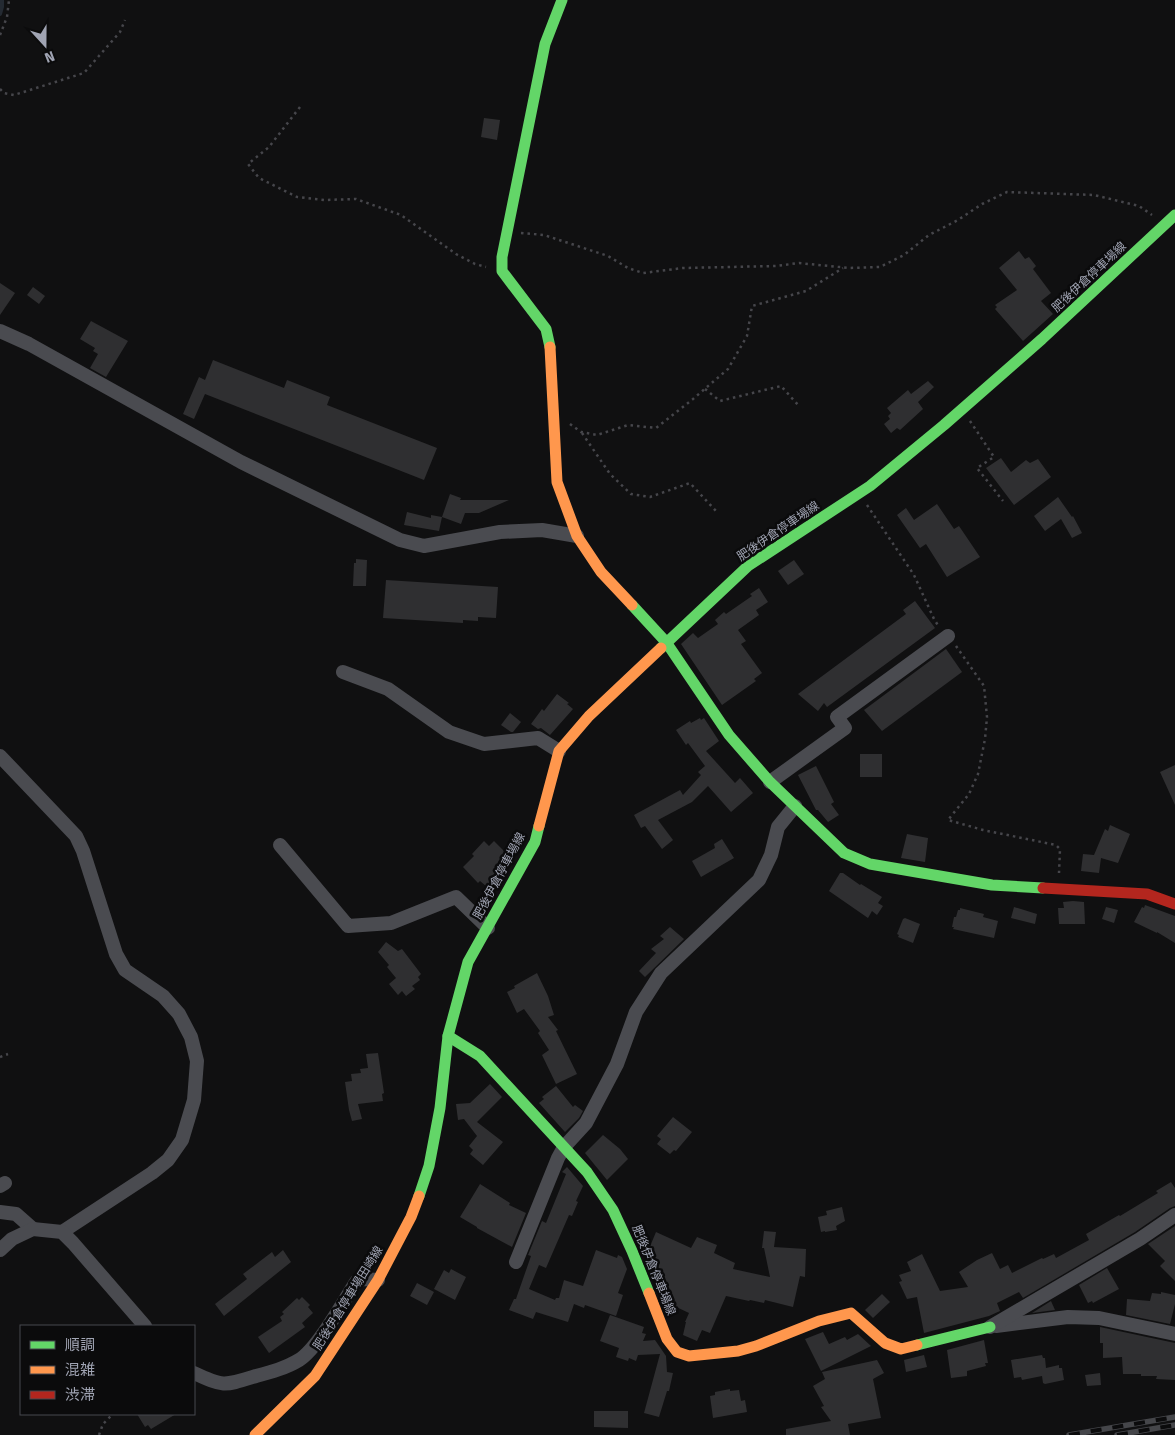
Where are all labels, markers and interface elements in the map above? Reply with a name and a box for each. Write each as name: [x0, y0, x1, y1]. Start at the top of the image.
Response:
north arrow: [20, 20, 70, 70]
text: N: [42, 47, 57, 66]
street label: 肥後伊倉停車場線: [1049, 239, 1129, 315]
street label: 肥後伊倉停車場線: [734, 498, 822, 564]
street label: 肥後伊倉停車場線: [470, 830, 528, 922]
street label: 肥後伊倉停車場線: [630, 1223, 678, 1317]
street label: 肥後伊倉停車場田崎線: [310, 1243, 386, 1353]
legend: [20, 1325, 195, 1415]
text: 順調: [65, 1336, 95, 1354]
text: 混雑: [65, 1361, 95, 1379]
text: 渋滞: [65, 1386, 95, 1404]

